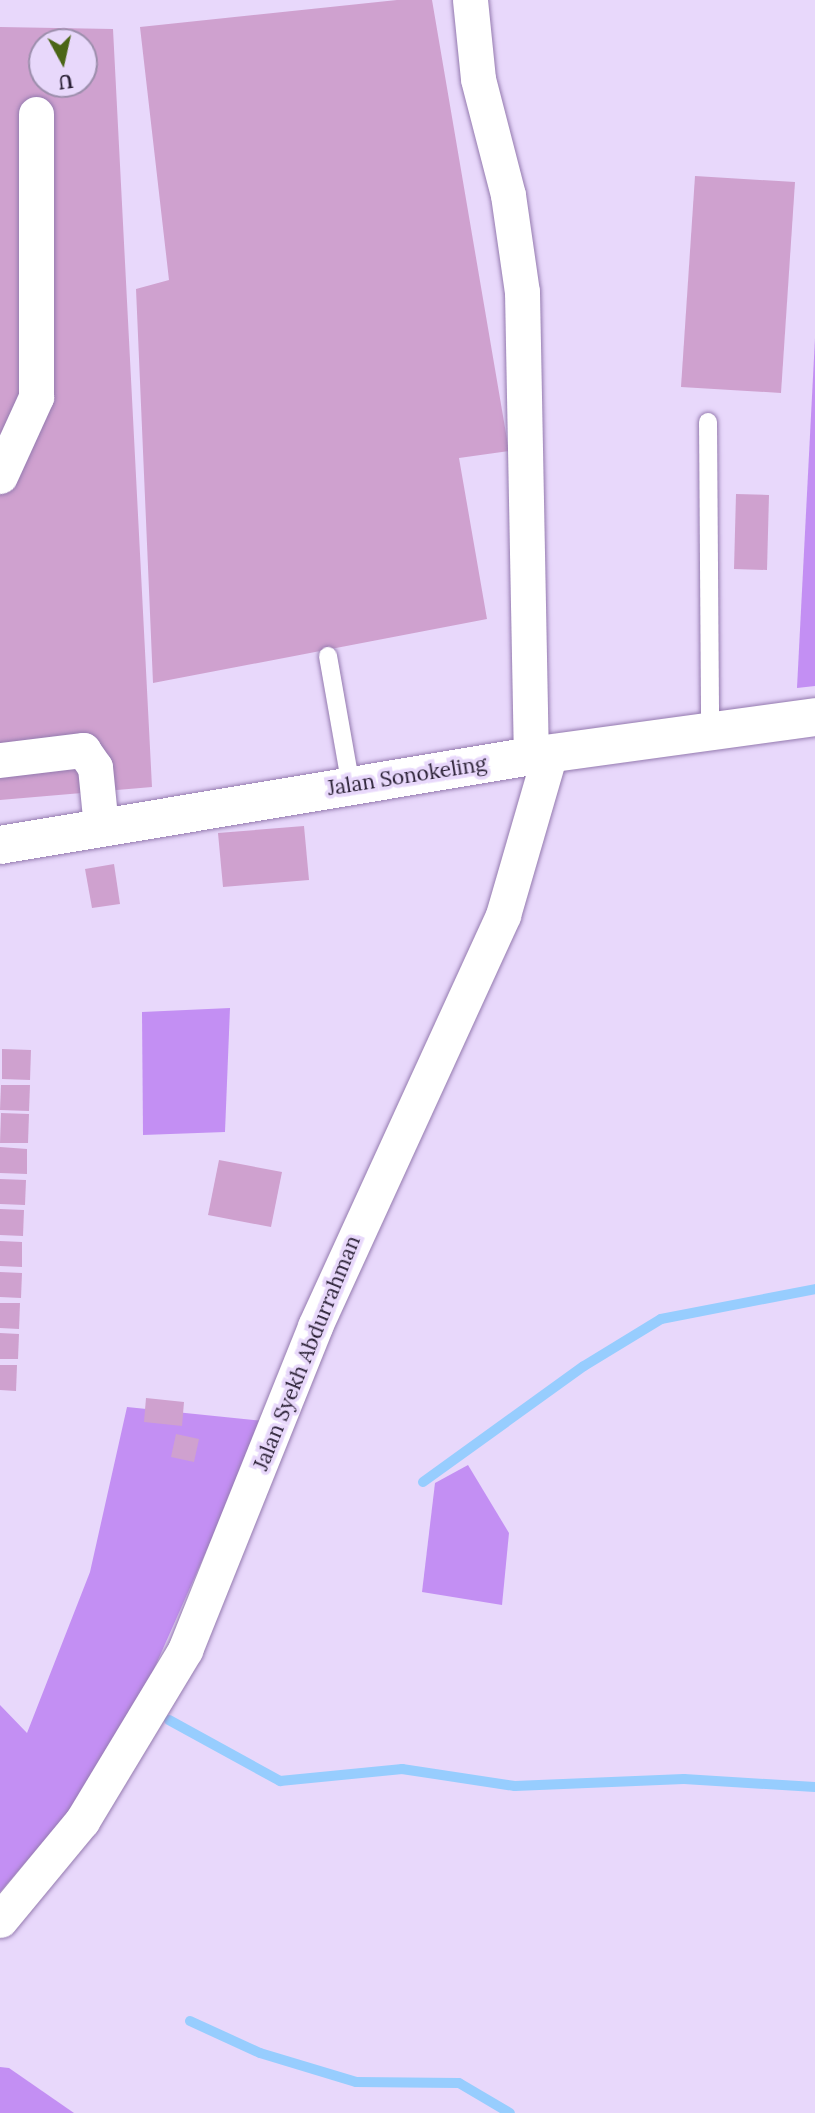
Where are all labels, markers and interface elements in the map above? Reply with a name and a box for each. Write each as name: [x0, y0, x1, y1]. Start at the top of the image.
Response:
north arrow: [28, 28, 98, 98]
text: U: [57, 69, 74, 95]
street label: Jalan Sonokeling: [326, 751, 488, 801]
street label: Jalan Syekh Abdurrahman: [248, 1232, 366, 1474]

